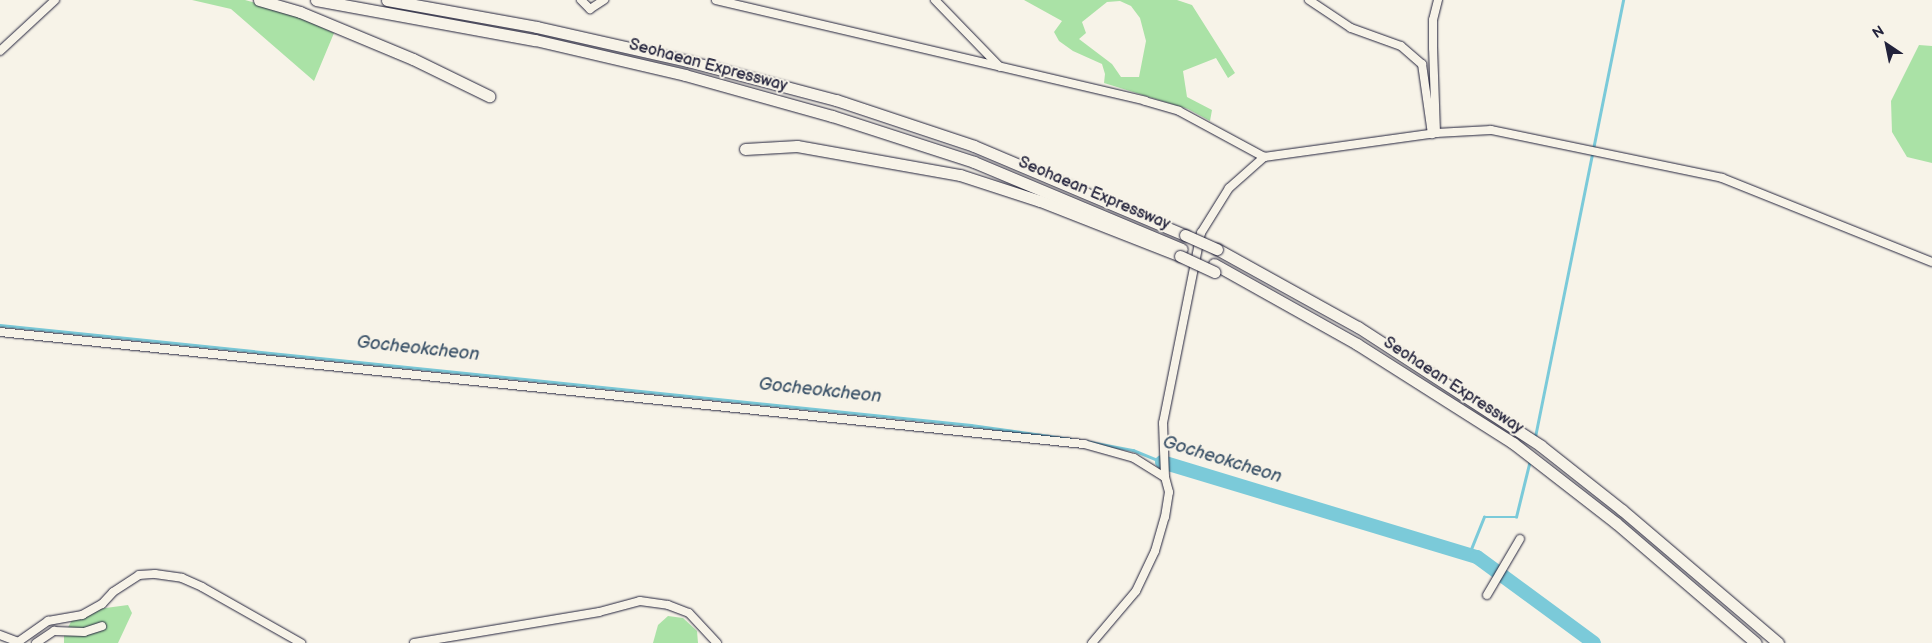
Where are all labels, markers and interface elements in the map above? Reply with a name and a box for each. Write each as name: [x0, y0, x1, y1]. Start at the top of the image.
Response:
north arrow: [1862, 20, 1912, 70]
text: N: [1869, 22, 1887, 42]
street label: Seohaean Expressway: [627, 36, 789, 96]
street label: Seohaean Expressway: [1015, 153, 1173, 235]
water label: Gocheokcheon: [356, 332, 480, 366]
street label: Seohaean Expressway: [1379, 334, 1527, 438]
water label: Gocheokcheon: [758, 374, 882, 408]
water label: Gocheokcheon: [1160, 432, 1284, 488]

